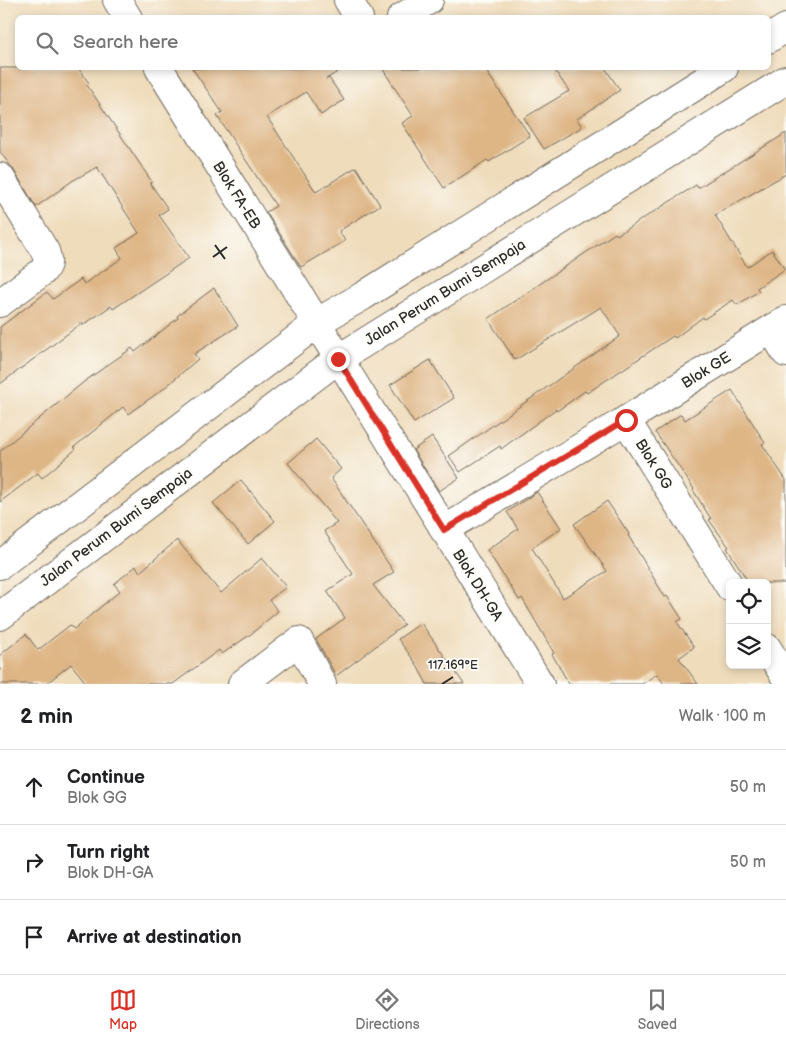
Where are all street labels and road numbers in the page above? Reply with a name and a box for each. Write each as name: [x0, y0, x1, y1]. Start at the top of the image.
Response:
street label: Blok FA-EB: [208, 158, 265, 233]
street label: Jalan Perum Bumi Sempaja: [361, 235, 529, 350]
street label: Blok GE: [678, 348, 735, 393]
street label: Blok GG: [631, 436, 676, 493]
street label: Jalan Perum Bumi Sempaja: [36, 464, 196, 591]
street label: Blok DH-GA: [448, 546, 508, 625]

